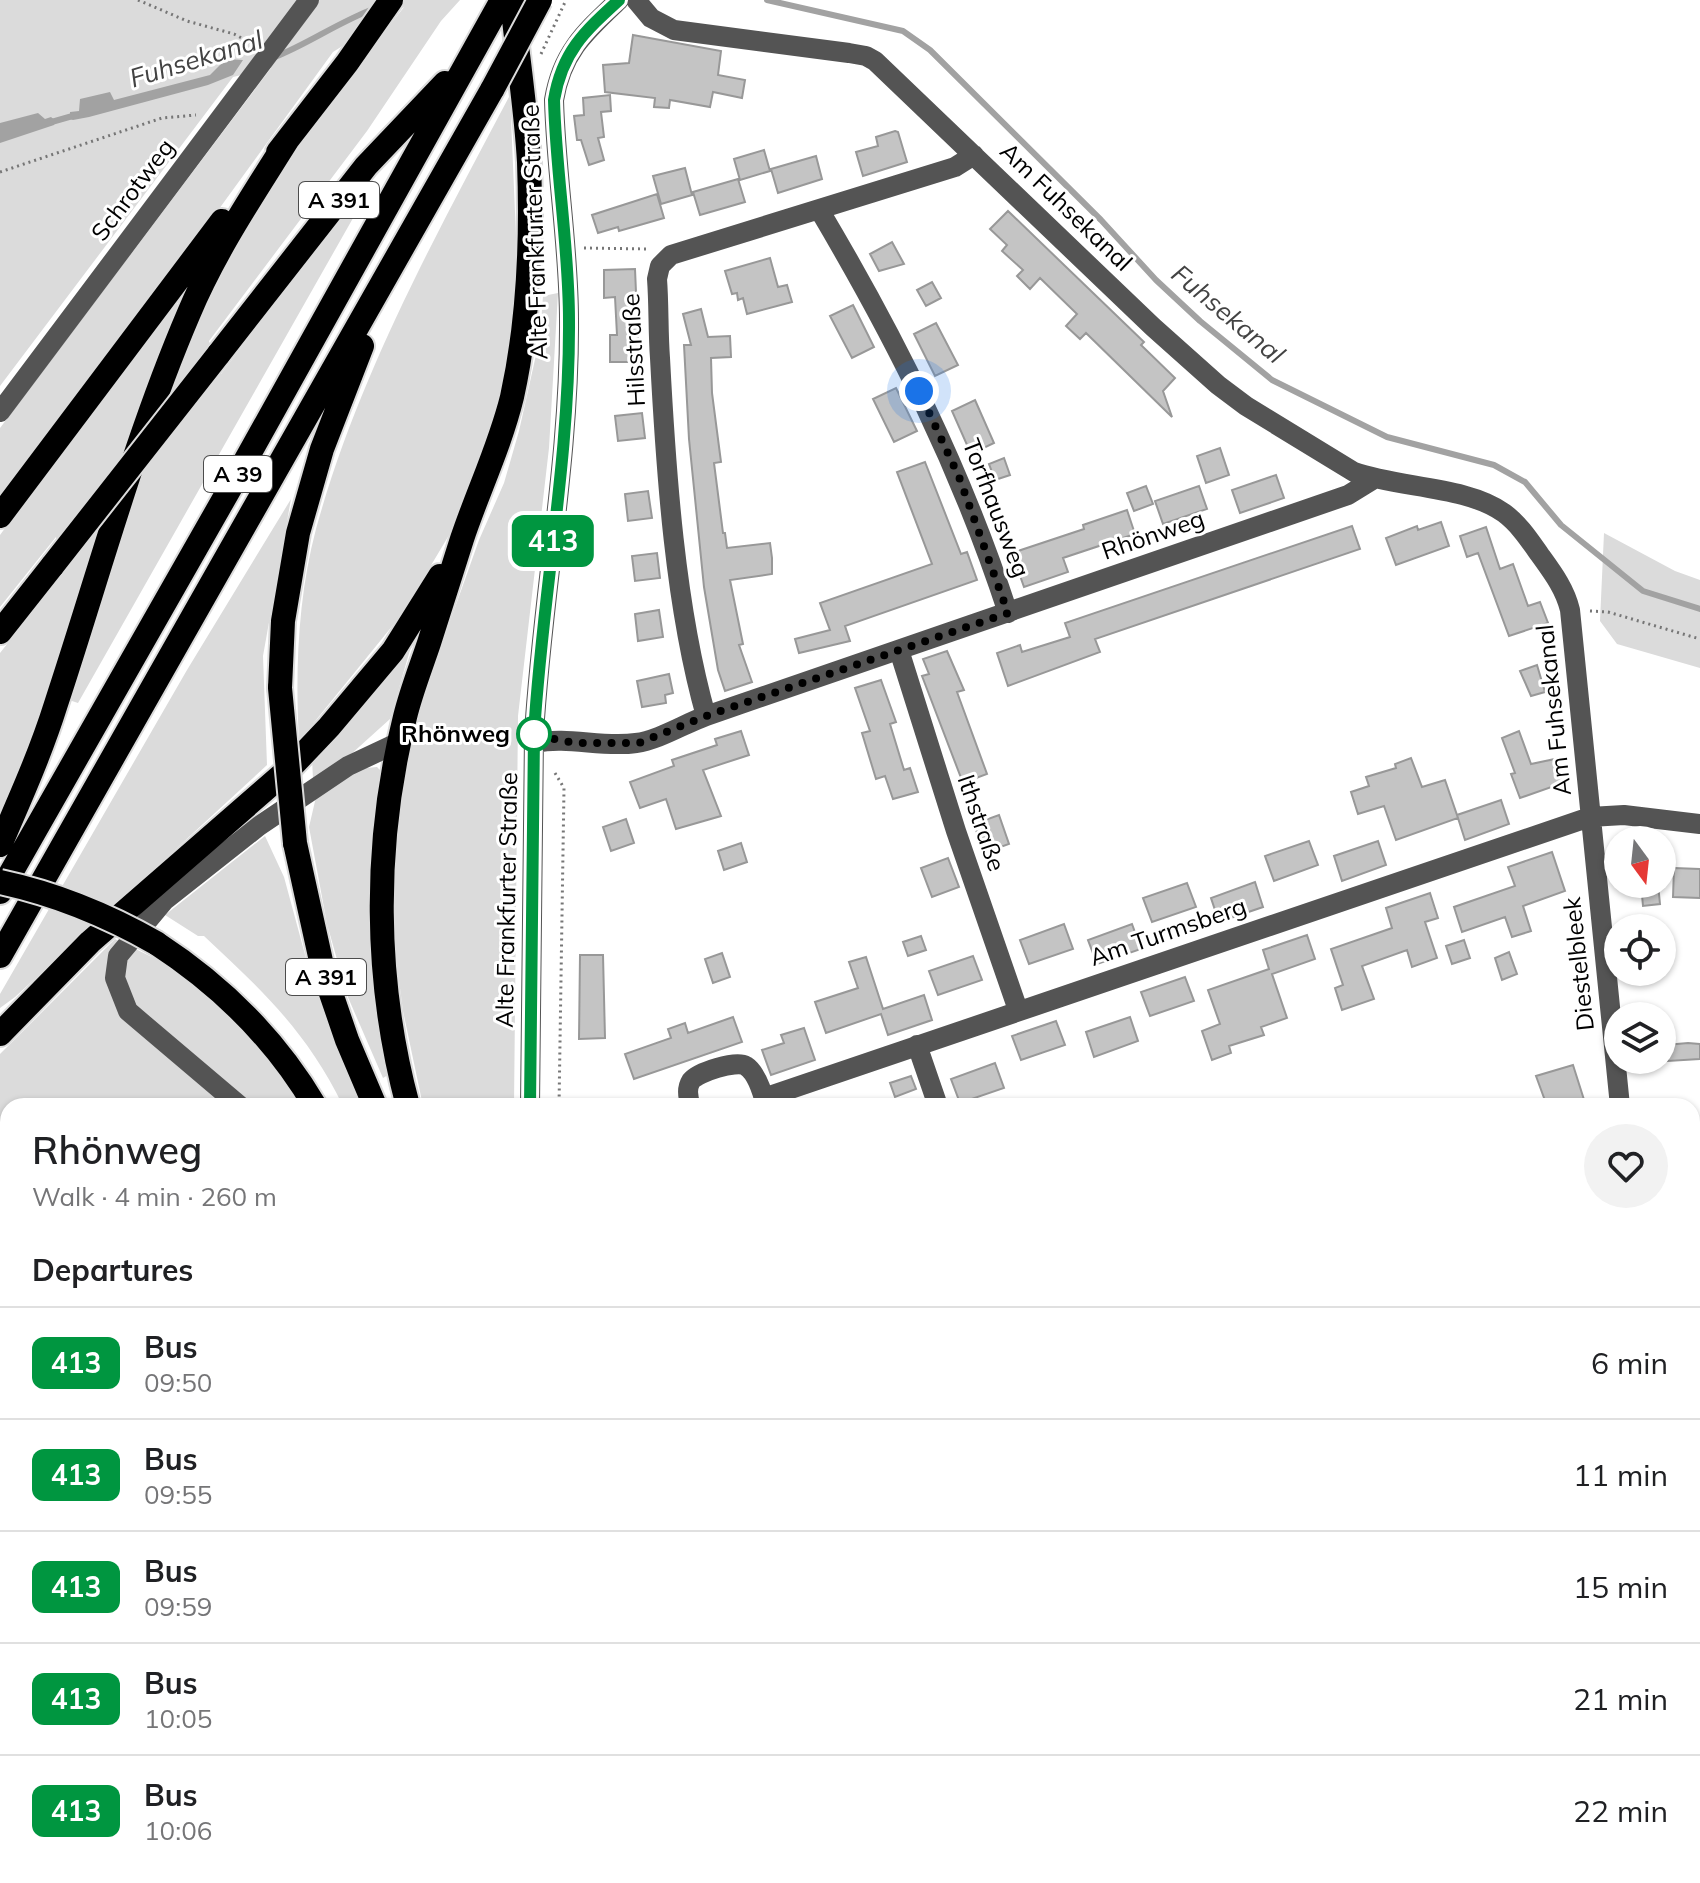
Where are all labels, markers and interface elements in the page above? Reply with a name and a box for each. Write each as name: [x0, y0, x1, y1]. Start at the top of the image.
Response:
water label: Fuhsekanal: [125, 22, 267, 94]
street label: Alte Frankfurter Straße: [515, 104, 553, 360]
street label: Schrotweg: [84, 133, 180, 246]
street label: Am Fuhsekanal: [994, 136, 1139, 277]
road number: A 391: [299, 182, 379, 218]
water label: Fuhsekanal: [1165, 257, 1292, 371]
street label: Hilsstraße: [615, 293, 651, 407]
your location: [899, 371, 939, 411]
street label: Torfhausweg: [957, 434, 1037, 581]
road number: A 39: [204, 456, 272, 492]
street label: Rhönweg: [1097, 503, 1208, 566]
line badge: 413: [507, 515, 599, 567]
text: 413: [528, 523, 578, 558]
street label: Am Fuhsekanal: [1529, 623, 1577, 797]
marker: Rhönweg: [517, 717, 551, 751]
place label: Rhönweg: [401, 718, 510, 748]
street label: Ithstraße: [951, 770, 1012, 875]
street label: Alte Frankfurter Straße: [489, 772, 523, 1028]
north arrow: [1604, 826, 1676, 898]
map controls: [1604, 826, 1676, 1074]
street label: Am Turmsberg: [1085, 890, 1250, 972]
street label: Diestelbleek: [1556, 895, 1600, 1032]
button: locate: [1604, 914, 1676, 986]
road number: A 391: [286, 959, 366, 995]
button: layers: [1604, 1002, 1676, 1074]
button: heart: [1584, 1124, 1668, 1208]
text: Rhönweg: [32, 1126, 202, 1174]
text: Walk · 4 min · 260 m: [32, 1180, 277, 1213]
text: Departures: [32, 1251, 193, 1289]
text: Bus: [144, 1328, 198, 1366]
text: 6 min: [1591, 1344, 1668, 1382]
text: 413: [51, 1345, 101, 1380]
text: 09:50: [144, 1366, 212, 1399]
text: Bus: [144, 1440, 198, 1478]
text: 11 min: [1573, 1456, 1668, 1494]
text: 413: [51, 1457, 101, 1492]
text: 09:55: [144, 1478, 212, 1511]
text: Bus: [144, 1552, 198, 1590]
text: 15 min: [1573, 1568, 1668, 1606]
text: 413: [51, 1569, 101, 1604]
text: 09:59: [144, 1590, 212, 1623]
text: Bus: [144, 1664, 198, 1702]
text: 21 min: [1573, 1680, 1668, 1718]
text: 413: [51, 1681, 101, 1716]
text: 10:05: [144, 1702, 212, 1735]
text: Bus: [144, 1776, 198, 1814]
text: 22 min: [1573, 1792, 1668, 1830]
text: 413: [51, 1793, 101, 1828]
text: 10:06: [144, 1814, 212, 1847]

